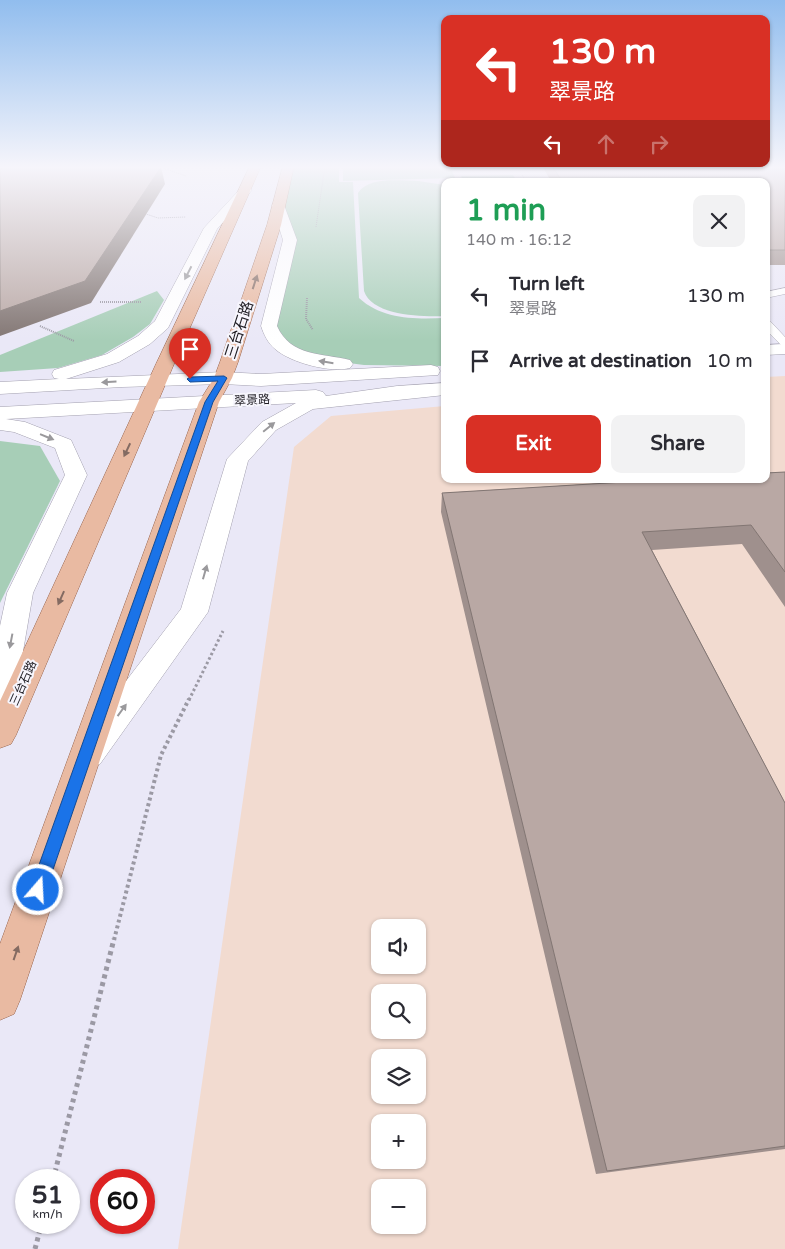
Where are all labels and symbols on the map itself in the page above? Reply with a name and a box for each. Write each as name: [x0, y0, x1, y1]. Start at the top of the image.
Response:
one-way arrow: [184, 265, 193, 280]
one-way arrow: [251, 274, 259, 289]
street label: 三台石路: [221, 299, 257, 361]
pin: [169, 328, 211, 379]
one-way arrow: [318, 357, 334, 365]
one-way arrow: [100, 379, 116, 387]
street label: 翠景路: [234, 392, 270, 408]
one-way arrow: [262, 422, 275, 433]
one-way arrow: [39, 433, 54, 441]
one-way arrow: [123, 443, 131, 457]
one-way arrow: [202, 565, 210, 580]
one-way arrow: [56, 591, 64, 605]
one-way arrow: [7, 634, 15, 649]
street label: 三台石路: [7, 658, 39, 708]
one-way arrow: [117, 703, 127, 716]
position arrow: [11, 863, 63, 915]
one-way arrow: [13, 946, 20, 961]
speed limit sign: 60: [90, 1169, 155, 1234]

